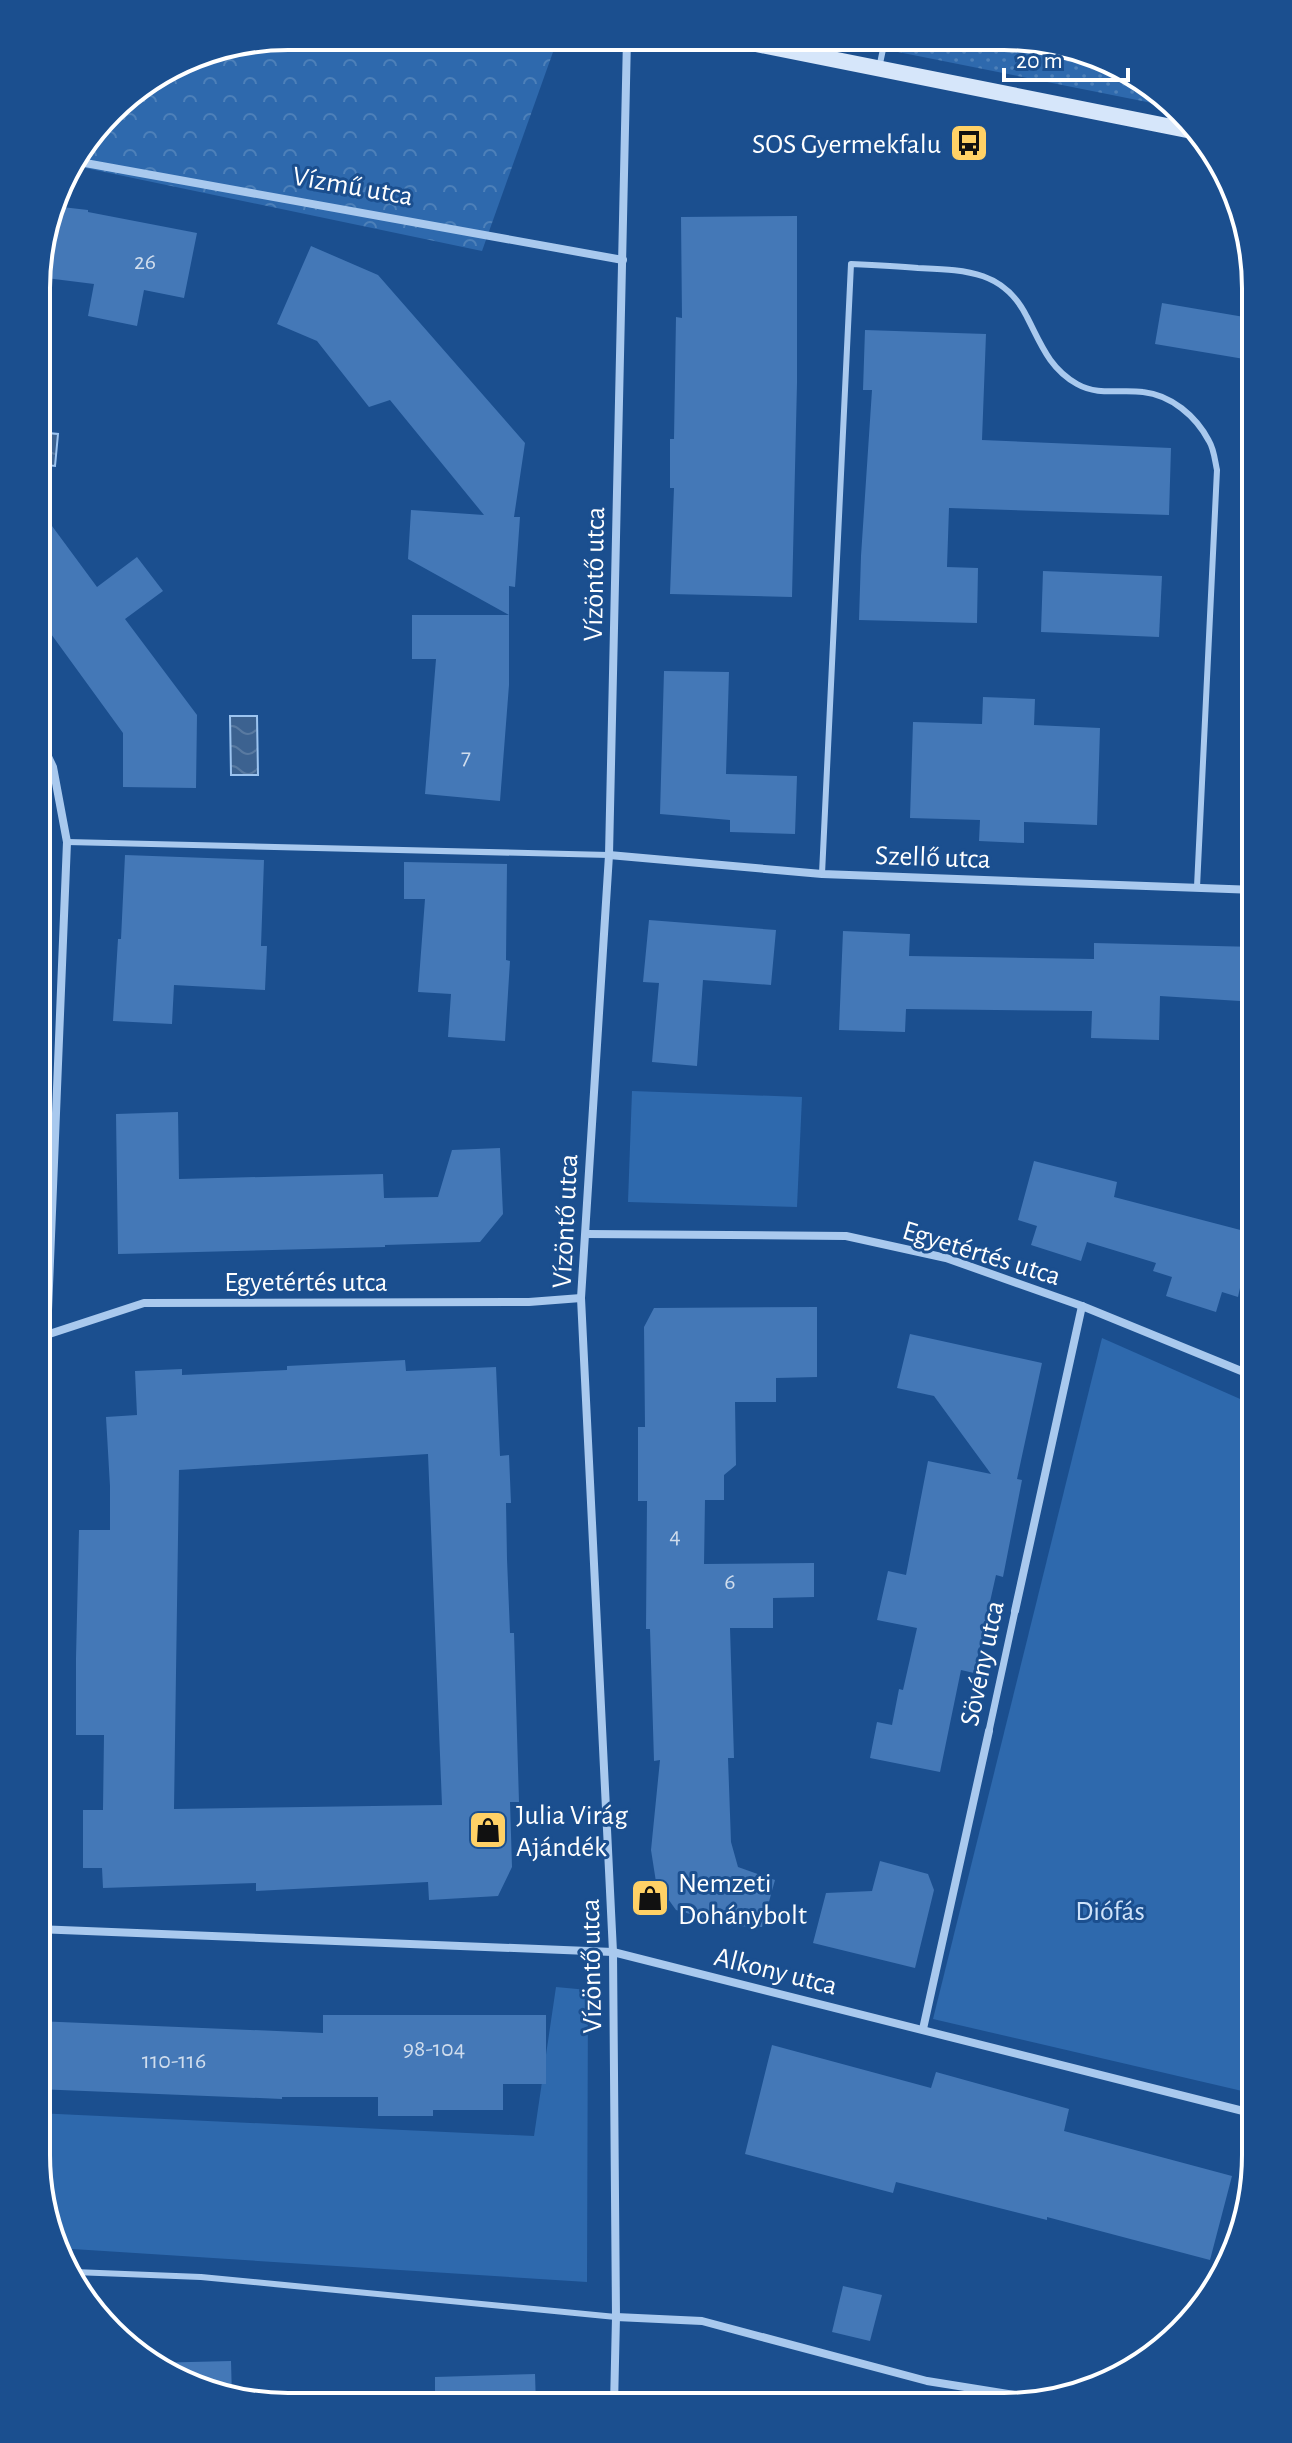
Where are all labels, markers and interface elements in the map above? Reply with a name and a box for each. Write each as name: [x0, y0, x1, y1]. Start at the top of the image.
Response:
scale bar: [1004, 32, 1128, 82]
text: 20 m: [1016, 49, 1063, 73]
bus stop icon: SOS Gyermekfalu: [948, 122, 990, 164]
place label: SOS Gyermekfalu: [752, 131, 941, 159]
street label: Vízmű utca: [290, 163, 415, 211]
house number: 26: [134, 250, 156, 274]
street label: Vízöntő utca: [580, 506, 610, 642]
house number: 7: [461, 745, 471, 769]
street label: Szellő utca: [875, 842, 991, 874]
street label: Vízöntő utca: [548, 1153, 584, 1289]
street label: Egyetértés utca: [899, 1217, 1064, 1291]
street label: Egyetértés utca: [224, 1269, 388, 1297]
house number: 4: [669, 1524, 681, 1548]
house number: 6: [724, 1570, 736, 1594]
street label: Sövény utca: [956, 1598, 1010, 1729]
place label: Julia Virág Ajándék: [516, 1802, 628, 1862]
shop icon: Julia Virág Ajándék: [467, 1809, 509, 1851]
place label: Nemzeti Dohánybolt: [678, 1870, 807, 1930]
shop icon: Nemzeti Dohánybolt: [629, 1877, 671, 1919]
street label: Vízöntő utca: [577, 1898, 607, 2034]
park label: Diófás: [1075, 1898, 1145, 1926]
street label: Alkony utca: [711, 1943, 840, 2001]
house number: 98-104: [403, 2037, 465, 2061]
house number: 110-116: [142, 2049, 206, 2073]

